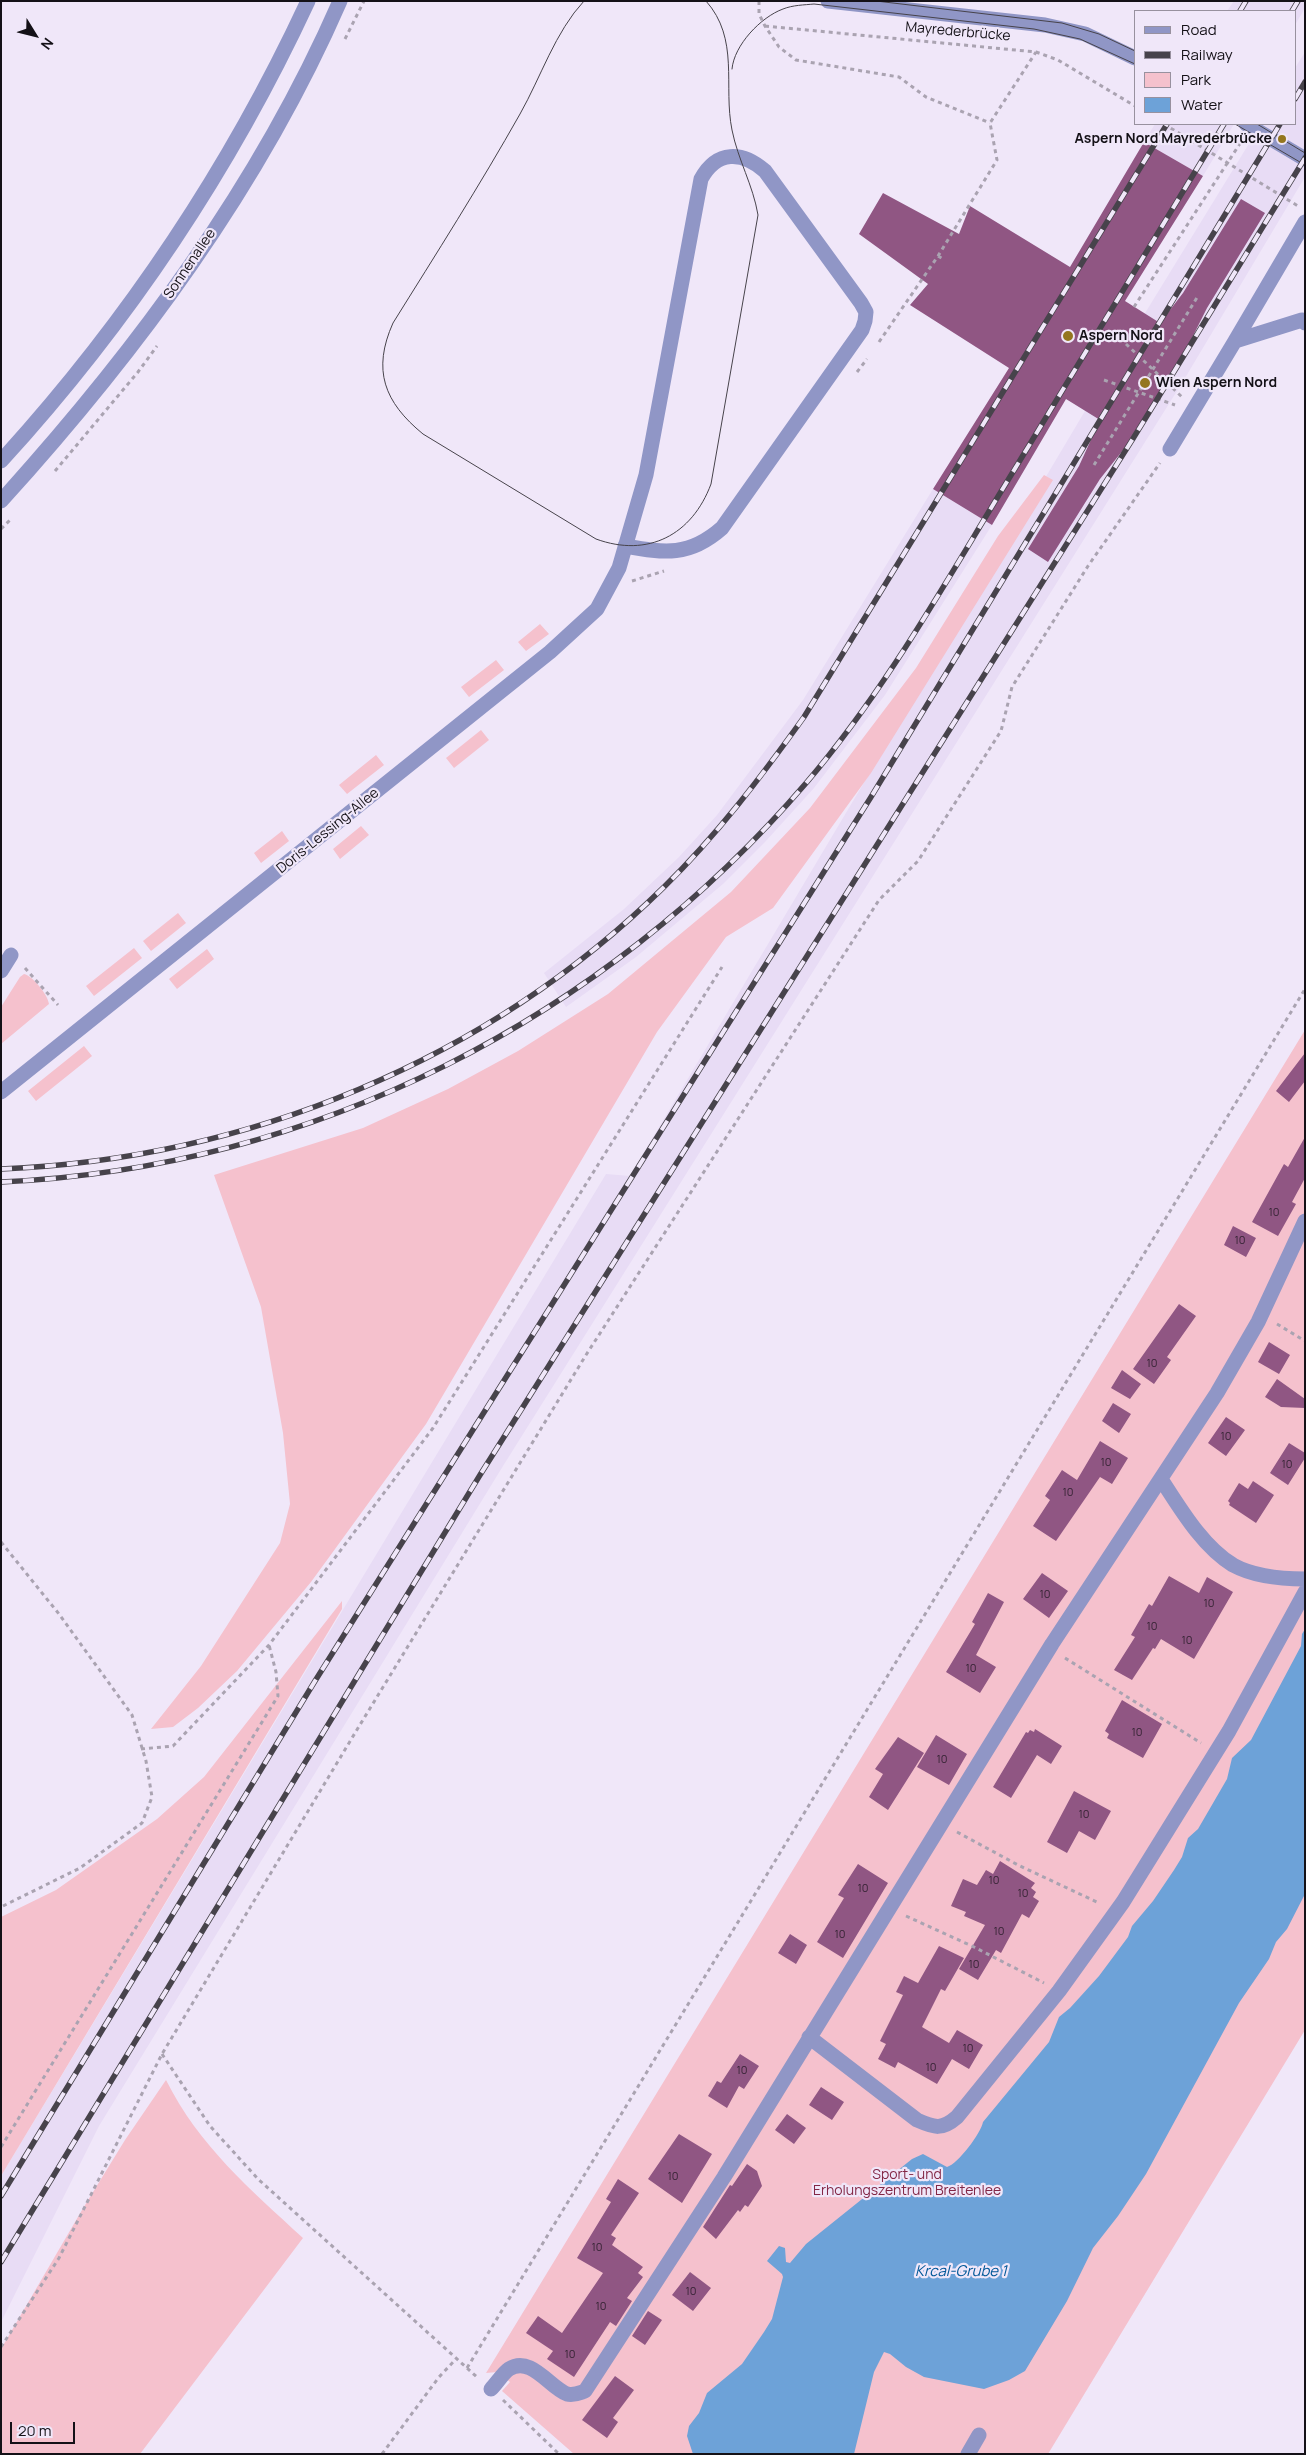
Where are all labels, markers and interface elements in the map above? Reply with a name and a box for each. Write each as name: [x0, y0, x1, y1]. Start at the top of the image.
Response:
north arrow: [10, 10, 60, 60]
legend: [1134, 10, 1296, 125]
street label: Mayrederbrücke: [905, 19, 1011, 45]
text: Road: [1181, 19, 1217, 40]
text: N: [37, 34, 58, 54]
text: Railway: [1181, 44, 1233, 65]
text: Park: [1181, 69, 1211, 90]
text: Water: [1181, 94, 1223, 115]
place label: Aspern Nord Mayrederbrücke: [1074, 131, 1272, 147]
marker: Aspern Nord Mayrederbrücke: [1276, 133, 1288, 145]
street label: Sonnenallee: [161, 226, 219, 302]
place label: Aspern Nord: [1079, 328, 1163, 344]
marker: Aspern Nord: [1061, 329, 1075, 343]
place label: Wien Aspern Nord: [1156, 375, 1277, 391]
marker: Wien Aspern Nord: [1138, 376, 1152, 390]
street label: Doris-Lessing-Allee: [274, 785, 382, 877]
house number: 10: [1269, 1206, 1279, 1220]
house number: 10: [1235, 1234, 1245, 1248]
house number: 10: [1147, 1357, 1157, 1371]
house number: 10: [1221, 1430, 1231, 1444]
house number: 10: [1101, 1456, 1111, 1470]
house number: 10: [1282, 1458, 1292, 1472]
house number: 10: [1063, 1486, 1073, 1500]
house number: 10: [1040, 1588, 1050, 1602]
house number: 10: [1204, 1597, 1214, 1611]
house number: 10: [1147, 1620, 1157, 1634]
house number: 10: [1182, 1634, 1192, 1648]
house number: 10: [966, 1662, 976, 1676]
house number: 10: [1132, 1726, 1142, 1740]
house number: 10: [937, 1753, 947, 1767]
house number: 10: [1079, 1808, 1089, 1822]
house number: 10: [989, 1874, 999, 1888]
house number: 10: [858, 1882, 868, 1896]
house number: 10: [1018, 1887, 1028, 1901]
house number: 10: [994, 1925, 1004, 1939]
house number: 10: [835, 1928, 845, 1942]
house number: 10: [969, 1958, 979, 1972]
house number: 10: [963, 2042, 973, 2056]
house number: 10: [926, 2061, 936, 2075]
house number: 10: [737, 2064, 747, 2078]
park label: Sport- und Erholungszentrum Breitenlee: [813, 2167, 1001, 2200]
house number: 10: [668, 2170, 678, 2184]
house number: 10: [592, 2241, 602, 2255]
water label: Krcal-Grube 1: [915, 2263, 1007, 2281]
house number: 10: [686, 2285, 696, 2299]
house number: 10: [596, 2300, 606, 2314]
house number: 10: [565, 2348, 575, 2362]
scale bar: [12, 2412, 78, 2444]
text: 20 m: [18, 2420, 51, 2441]

